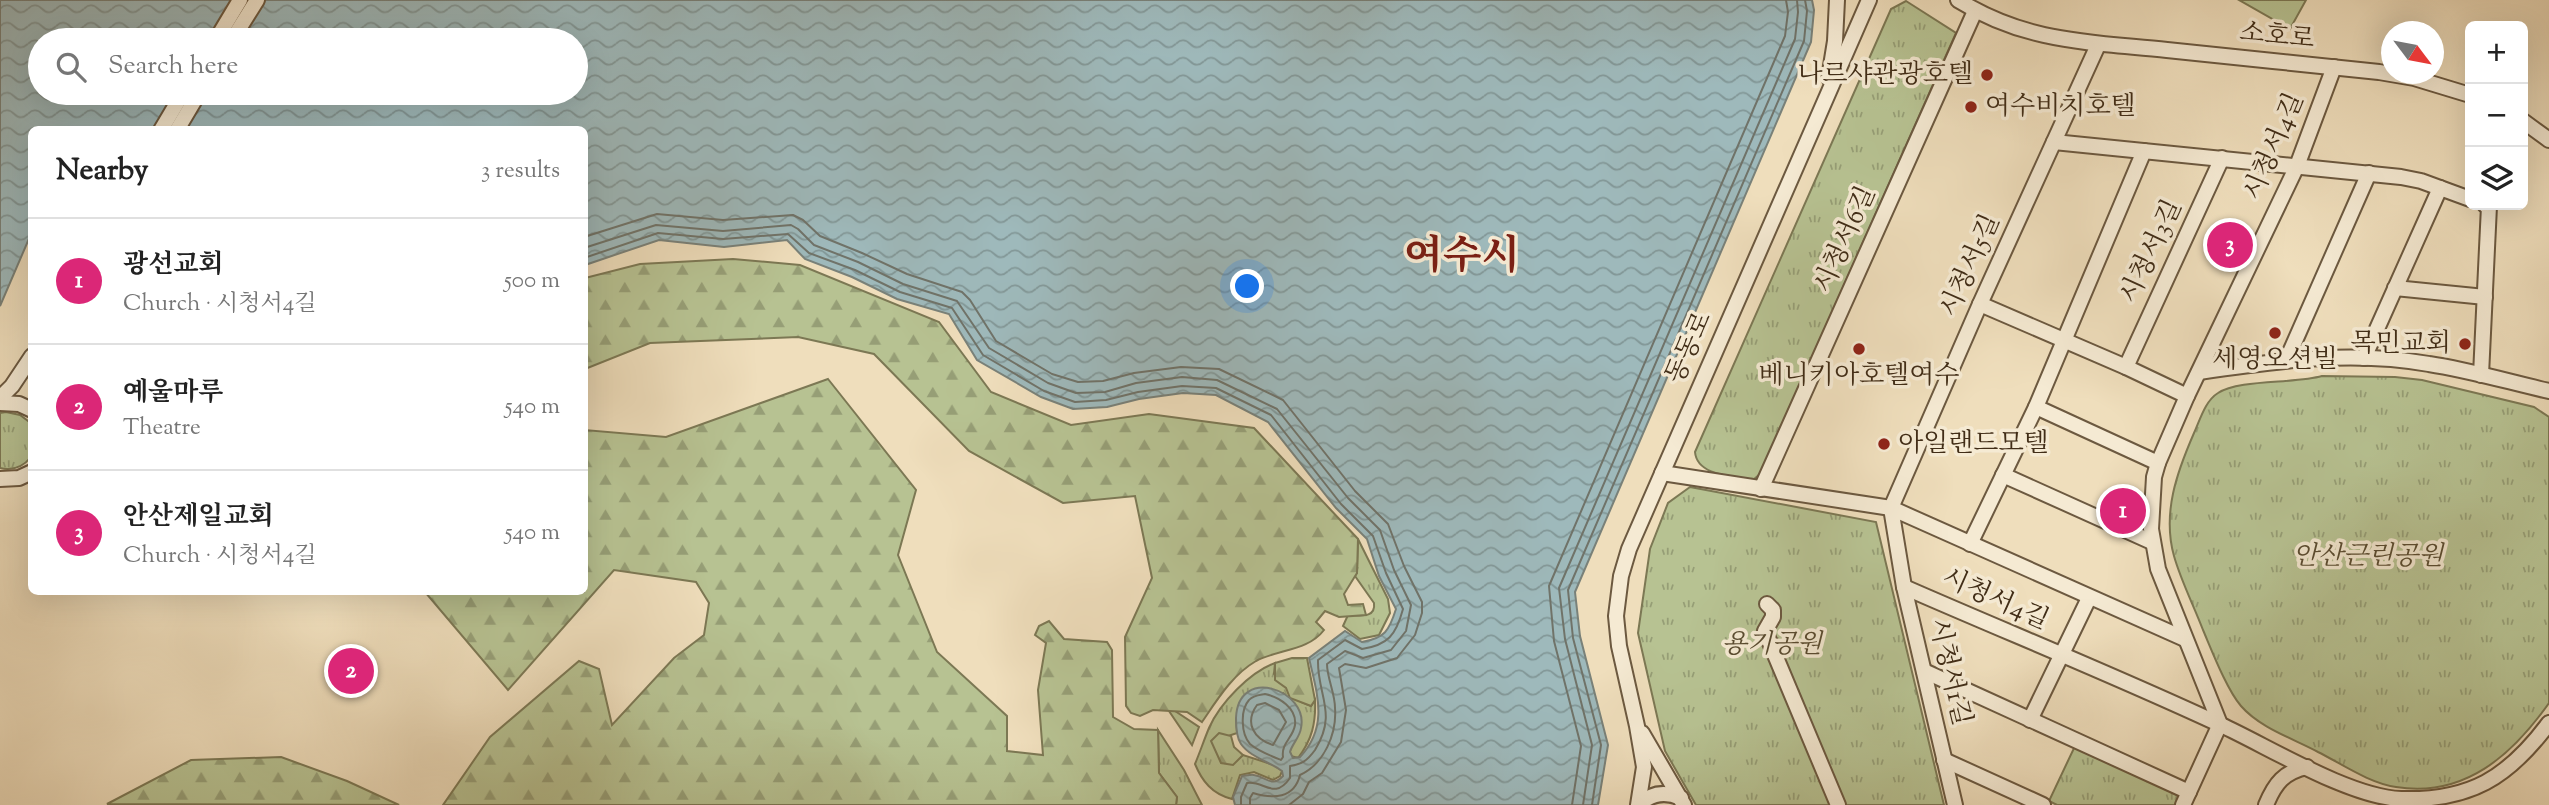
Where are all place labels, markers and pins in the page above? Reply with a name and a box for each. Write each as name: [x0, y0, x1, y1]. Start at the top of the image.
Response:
place label: 나르샤관광호텔: [1797, 57, 1973, 94]
marker: 나르샤관광호텔: [1979, 67, 1995, 83]
place label: 여수비치호텔: [1985, 89, 2136, 126]
marker: 여수비치호텔: [1963, 99, 1979, 115]
pin: 3: [2207, 219, 2253, 271]
marker: 세영오션빌: [2267, 325, 2283, 341]
place label: 목민교회: [2351, 326, 2451, 363]
marker: 목민교회: [2457, 336, 2473, 352]
marker: 베니키아호텔여수: [1851, 341, 1867, 357]
place label: 세영오션빌: [2212, 342, 2338, 379]
place label: 베니키아호텔여수: [1759, 358, 1959, 395]
place label: 아일랜드모텔: [1898, 426, 2049, 463]
marker: 아일랜드모텔: [1876, 436, 1892, 452]
pin: 1: [2100, 485, 2146, 537]
pin: 2: [328, 645, 374, 697]

